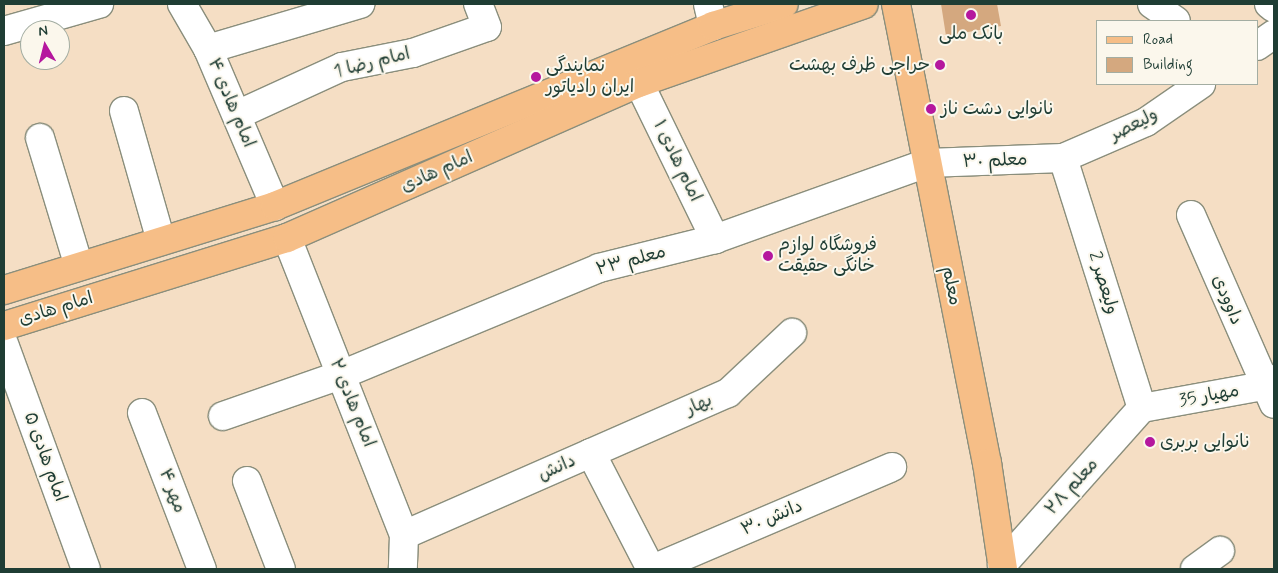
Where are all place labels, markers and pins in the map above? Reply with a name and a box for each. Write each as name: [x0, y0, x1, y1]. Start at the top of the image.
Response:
marker: بانک ملی: [965, 9, 977, 21]
place label: بانک ملی: [939, 23, 1003, 45]
place label: حراجی ظرف بهشت: [789, 54, 930, 76]
place label: نمایندگی ایران رادیاتور: [546, 56, 634, 98]
marker: حراجی ظرف بهشت: [934, 59, 946, 71]
marker: نمایندگی ایران رادیاتور: [530, 71, 542, 83]
place label: نانوایی دشت ناز: [941, 98, 1054, 120]
marker: نانوایی دشت ناز: [925, 103, 937, 115]
place label: فروشگاه لوازم خانگی حقیقت: [778, 235, 877, 278]
marker: فروشگاه لوازم خانگی حقیقت: [762, 250, 774, 262]
place label: نانوایی بربری: [1160, 431, 1250, 453]
marker: نانوایی بربری: [1144, 436, 1156, 448]

